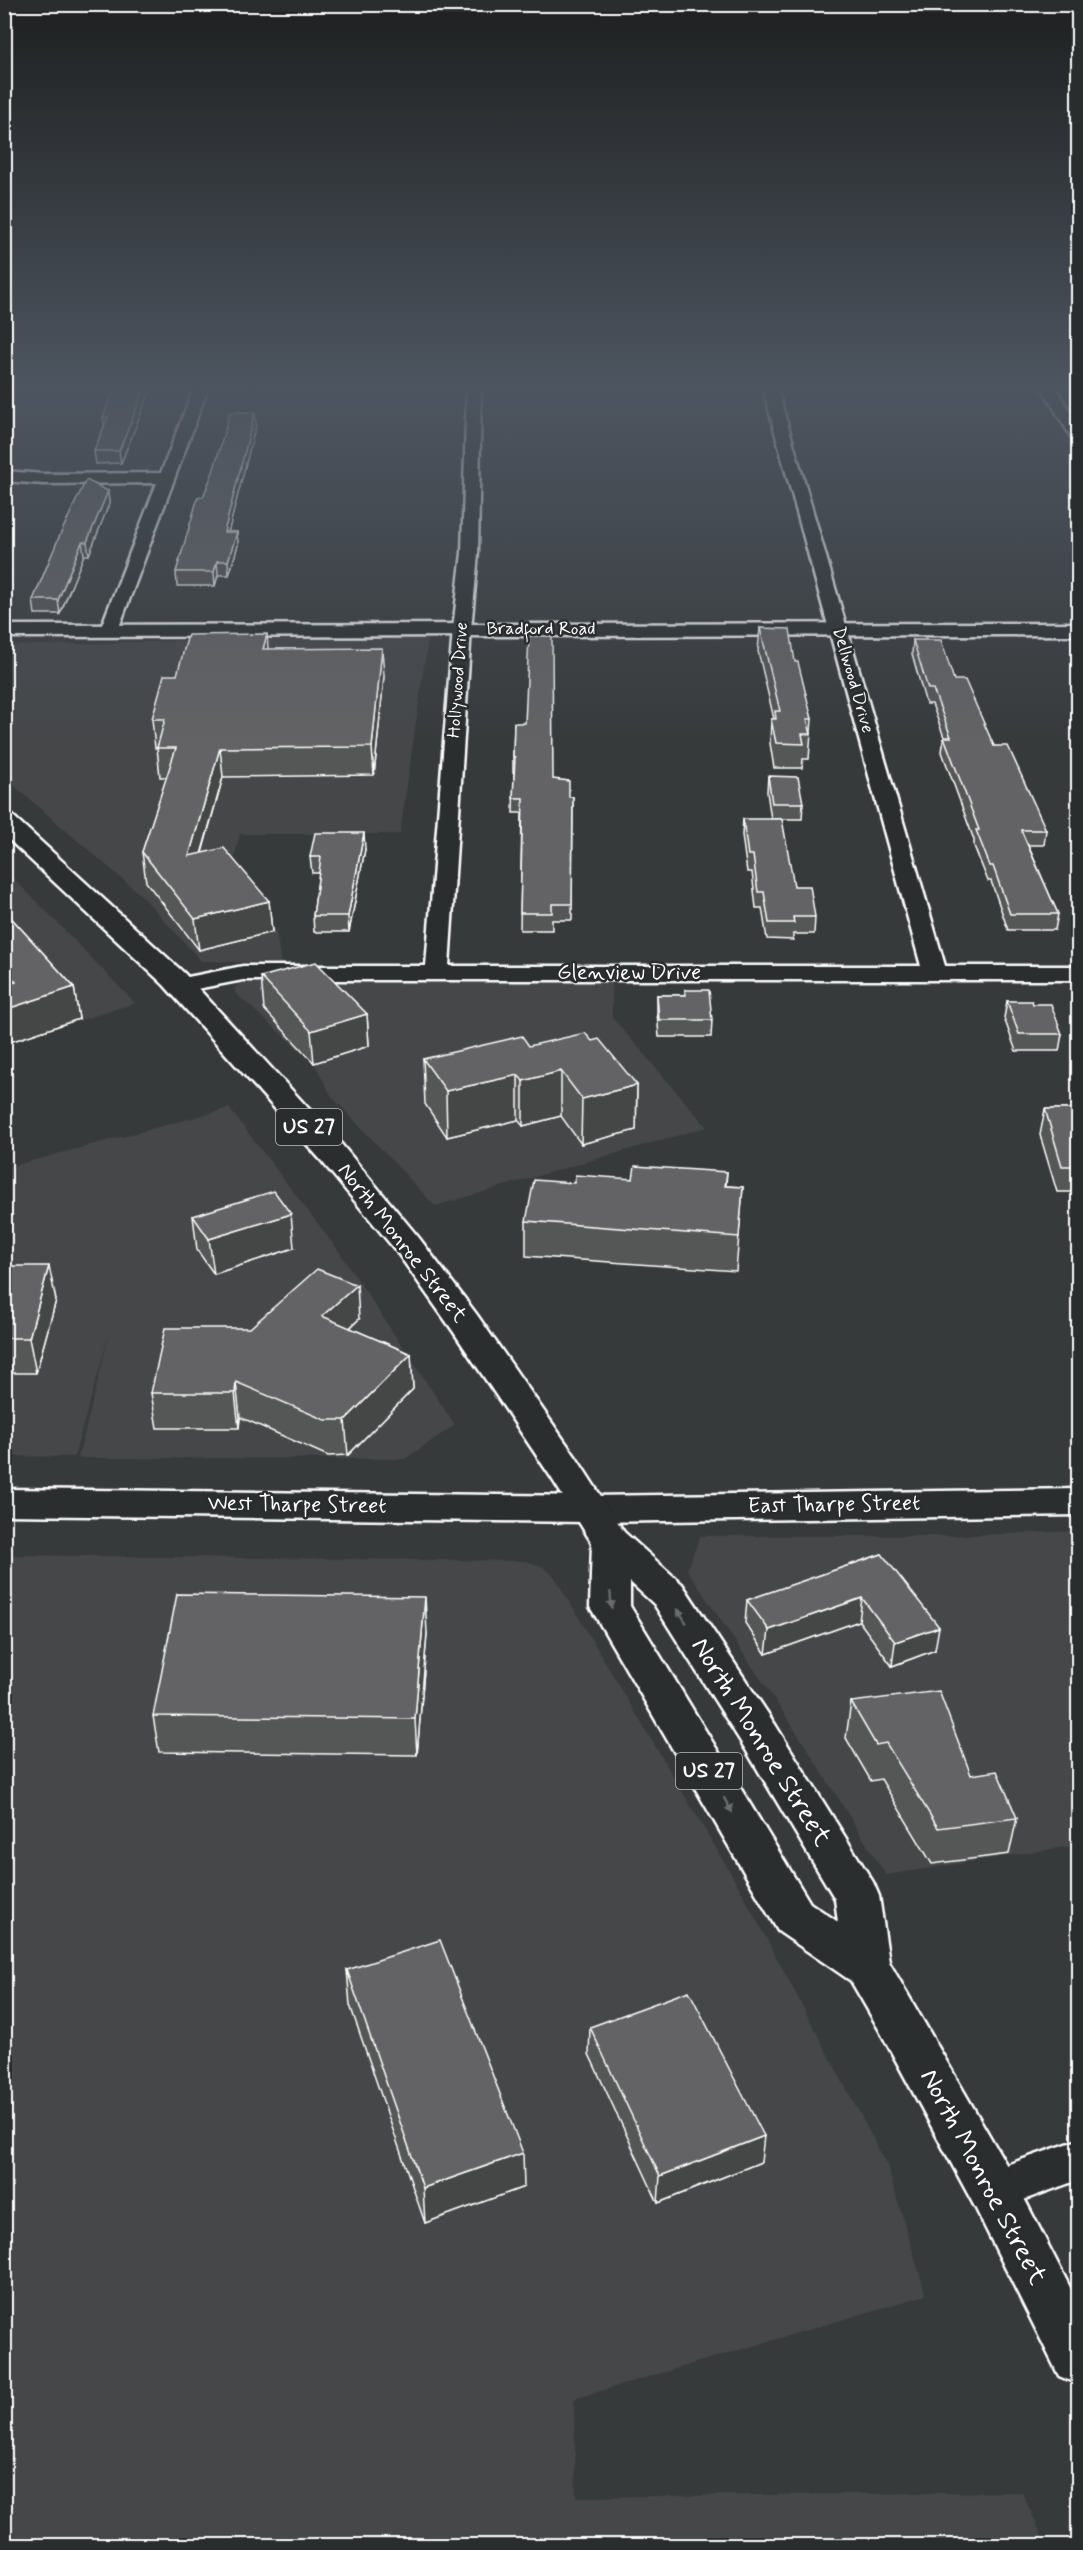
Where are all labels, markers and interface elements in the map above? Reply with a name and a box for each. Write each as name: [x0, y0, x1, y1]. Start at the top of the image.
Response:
street label: Bradford Road: [486, 617, 596, 643]
street label: Hollywood Drive: [442, 621, 474, 739]
street label: Dellwood Drive: [826, 624, 880, 736]
street label: Glenview Drive: [557, 959, 701, 987]
road number: US 27: [276, 1109, 342, 1145]
street label: North Monroe Street: [331, 1157, 473, 1329]
street label: West Tharpe Street: [207, 1489, 387, 1521]
street label: East Tharpe Street: [747, 1489, 921, 1521]
one-way arrow: [606, 1591, 616, 1610]
one-way arrow: [677, 1608, 688, 1624]
street label: North Monroe Street: [683, 1631, 839, 1853]
road number: US 27: [676, 1753, 742, 1789]
one-way arrow: [723, 1797, 733, 1814]
street label: North Monroe Street: [911, 2063, 1055, 2291]

